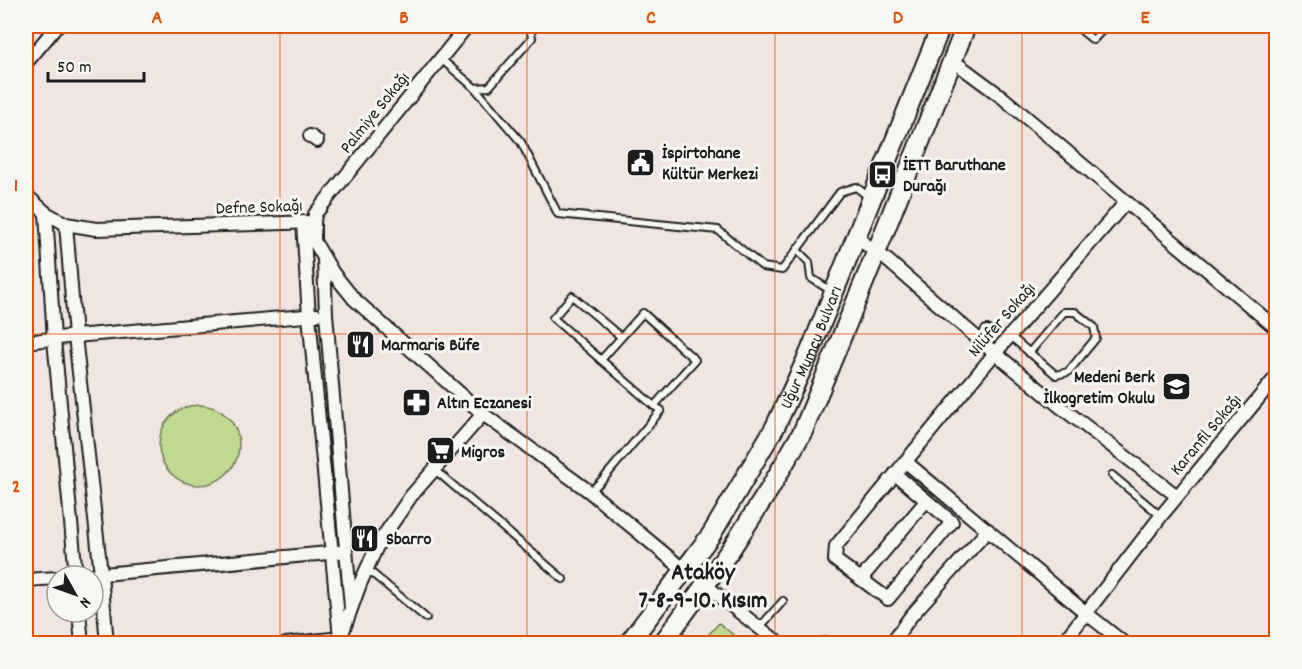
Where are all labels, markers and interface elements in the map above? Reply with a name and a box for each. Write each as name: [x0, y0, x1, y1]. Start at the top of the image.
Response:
text: A: [152, 5, 163, 33]
text: B: [399, 5, 409, 33]
text: C: [646, 5, 656, 33]
text: D: [893, 5, 904, 33]
text: E: [1140, 5, 1150, 33]
scale bar: [48, 45, 144, 83]
text: 50 m: [57, 56, 92, 81]
street label: Palmiye Sokağı: [335, 67, 417, 160]
place label: İspirtohane Kültür Merkezi: [662, 142, 759, 188]
public building icon: İspirtohane Kültür Merkezi: [625, 146, 657, 178]
place label: İETT Baruthane Durağı: [903, 154, 1006, 200]
bus stop icon: İETT Baruthane Durağı: [866, 158, 898, 190]
text: 1: [14, 173, 18, 201]
street label: Defne Sokağı: [215, 194, 303, 223]
street label: Nilüfer Sokağı: [963, 278, 1043, 364]
street label: Uğur Mumcu Bulvarı: [775, 283, 850, 414]
restaurant icon: Marmaris Büfe: [344, 328, 376, 360]
place label: Marmaris Büfe: [381, 334, 480, 359]
place label: Medeni Berk İlkogretim Okulu: [1044, 366, 1156, 412]
school or university icon: Medeni Berk İlkogretim Okulu: [1160, 370, 1192, 402]
pharmacy icon: Altın Eczanesi: [400, 386, 432, 418]
street label: Karanfil Sokağı: [1165, 389, 1249, 482]
place label: Altın Eczanesi: [437, 392, 532, 417]
supermarket icon: Migros: [424, 435, 456, 467]
place label: Migros: [461, 441, 505, 466]
text: 2: [12, 474, 20, 502]
restaurant icon: Sbarro: [349, 522, 381, 554]
place label: Sbarro: [386, 528, 432, 553]
district label: Ataköy 7-8-9-10. Kısım: [639, 557, 767, 619]
north arrow: [45, 564, 105, 624]
text: N: [73, 592, 96, 613]

